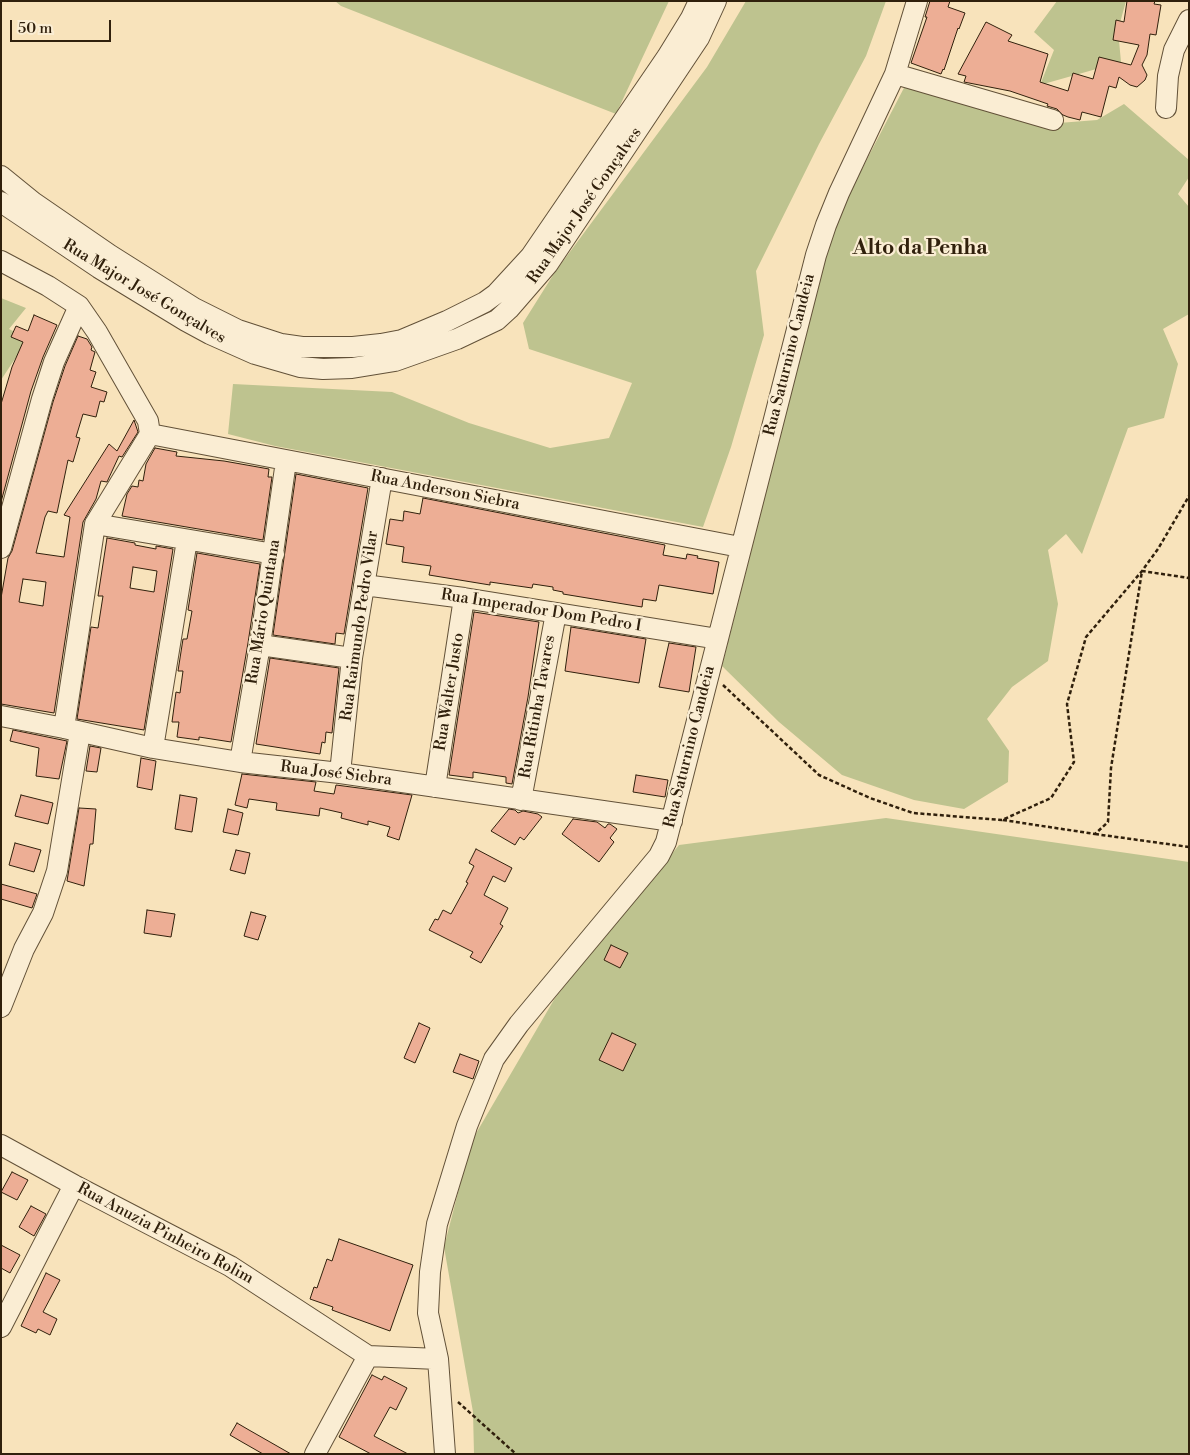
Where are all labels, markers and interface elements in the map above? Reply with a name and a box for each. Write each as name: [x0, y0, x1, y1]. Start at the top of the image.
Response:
scale bar: [12, 10, 114, 42]
text: 50 m: [18, 19, 52, 38]
street label: Rua Major José Gonçalves: [524, 124, 646, 288]
street label: Rua Major José Gonçalves: [59, 236, 229, 348]
district label: Alto da Penha: [852, 236, 988, 262]
street label: Rua Saturnino Candeia: [761, 272, 819, 438]
street label: Rua Anderson Siebra: [369, 467, 521, 515]
street label: Rua Raimundo Pedro Vilar: [337, 530, 383, 722]
street label: Rua Mário Quintana: [243, 538, 285, 686]
street label: Rua Imperador Dom Pedro I: [439, 586, 643, 636]
street label: Rua Walter Justo: [431, 632, 469, 752]
street label: Rua Ritinha Tavares: [516, 634, 560, 780]
street label: Rua Saturnino Candeia: [661, 664, 719, 830]
street label: Rua José Siebra: [279, 758, 393, 790]
street label: Rua Anuzia Pinheiro Rolim: [73, 1179, 257, 1289]

